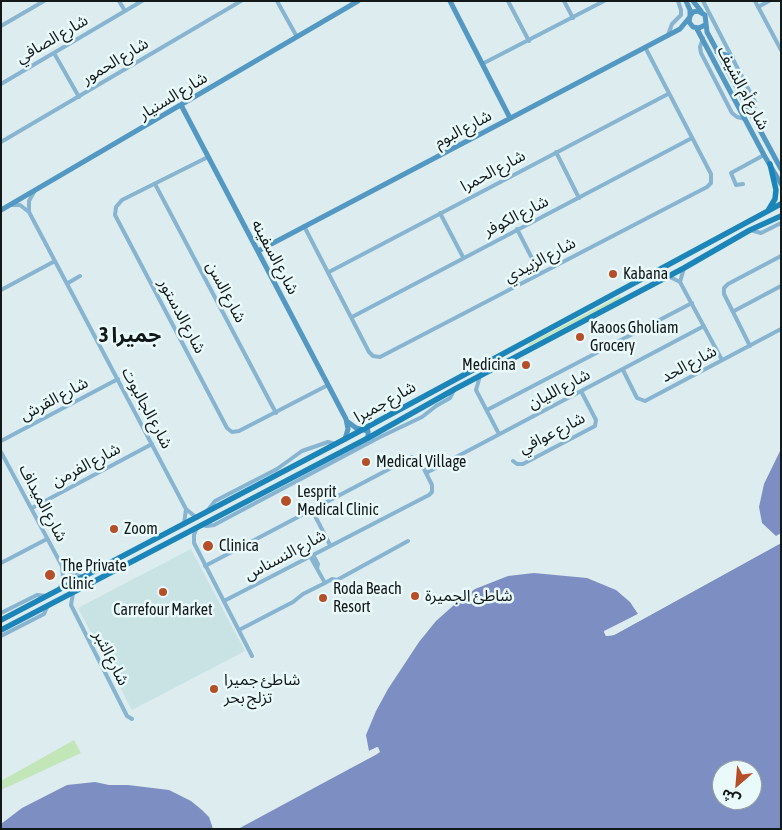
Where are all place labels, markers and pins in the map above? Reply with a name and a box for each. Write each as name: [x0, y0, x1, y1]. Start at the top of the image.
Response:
place label: Kabana: [623, 264, 668, 284]
marker: Kabana: [607, 268, 619, 280]
place label: Kaoos Gholiam Grocery: [590, 318, 678, 356]
marker: Kaoos Gholiam Grocery: [574, 331, 586, 343]
place label: Medicina: [462, 355, 516, 375]
marker: Medicina: [520, 359, 532, 371]
place label: Medical Village: [376, 452, 466, 472]
marker: Medical Village: [360, 456, 372, 468]
place label: Lesprit Medical Clinic: [297, 482, 378, 520]
marker: Lesprit Medical Clinic: [279, 494, 293, 508]
place label: Zoom: [124, 519, 158, 539]
marker: Zoom: [108, 523, 120, 535]
place label: Clinica: [219, 536, 259, 556]
marker: Clinica: [201, 539, 215, 553]
place label: The Private Clinic: [61, 556, 127, 594]
marker: The Private Clinic: [43, 568, 57, 582]
place label: Roda Beach Resort: [333, 579, 402, 617]
marker: Carrefour Market: [157, 586, 169, 598]
place label: شاطئ الجميرة: [425, 586, 513, 606]
marker: شاطئ الجميرة: [409, 590, 421, 602]
marker: Roda Beach Resort: [317, 592, 329, 604]
place label: Carrefour Market: [113, 600, 213, 620]
place label: شاطئ جميرا تزلج بحر: [224, 670, 300, 708]
marker: شاطئ جميرا تزلج بحر: [208, 683, 220, 695]

